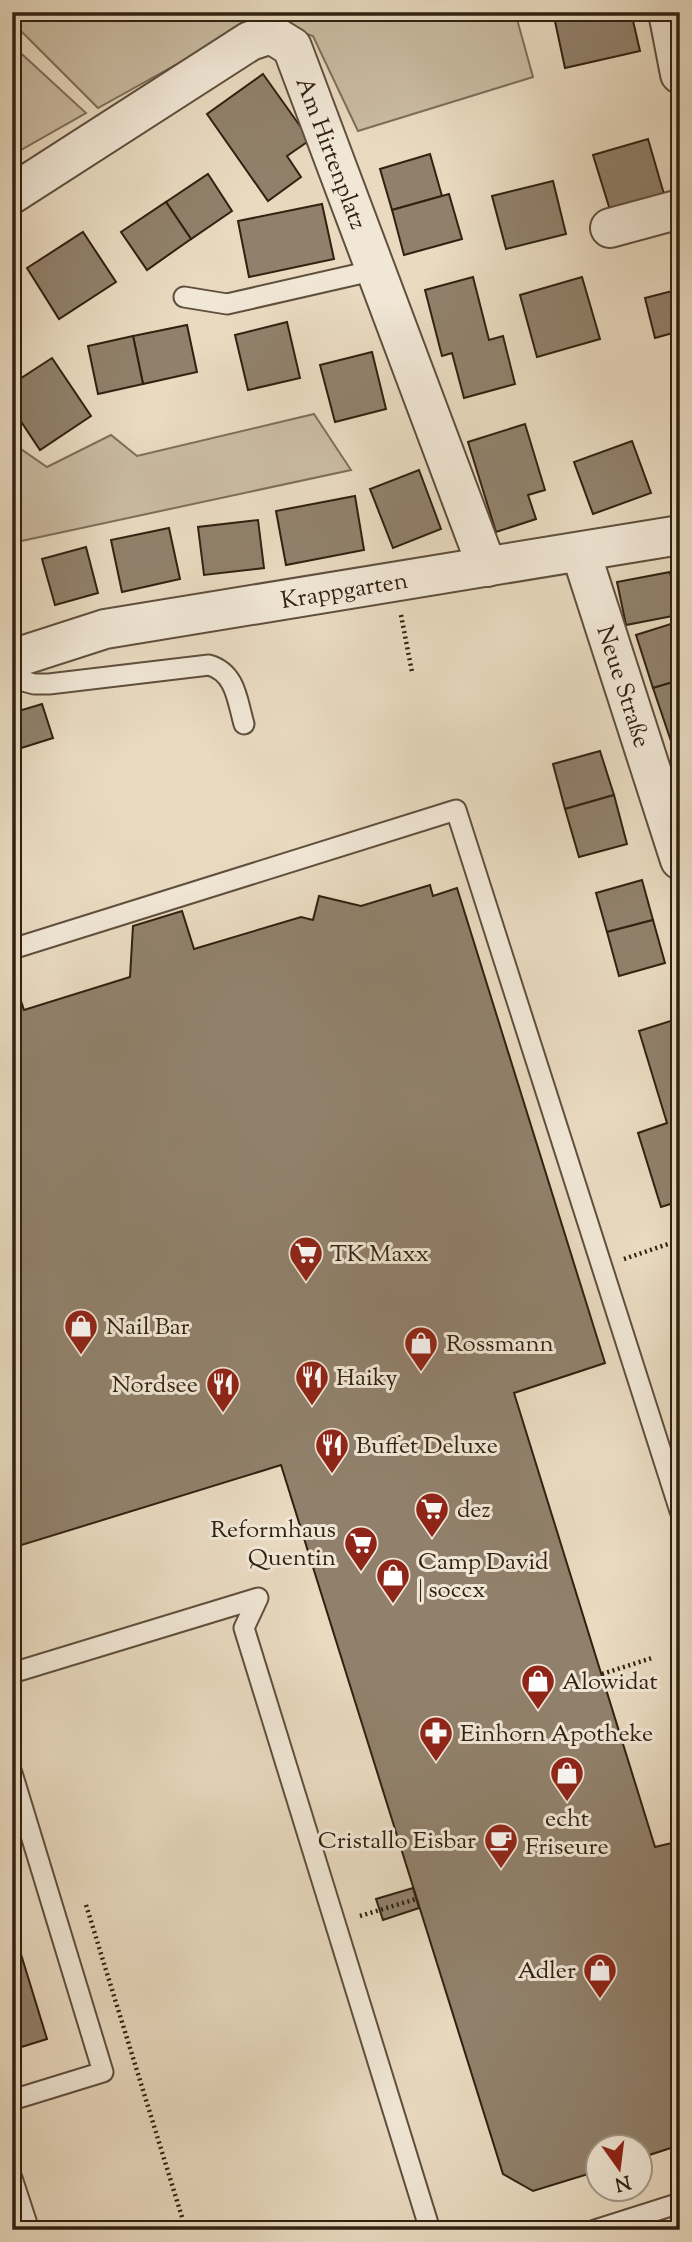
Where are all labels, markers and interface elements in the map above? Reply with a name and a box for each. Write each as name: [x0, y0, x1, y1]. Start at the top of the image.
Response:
street label: Am Hirtenplatz: [286, 73, 374, 235]
street label: Krappgarten: [278, 565, 410, 619]
street label: Neue Straße: [586, 621, 658, 752]
supermarket icon: TK Maxx: [287, 1234, 325, 1283]
place label: TK Maxx: [330, 1238, 429, 1272]
shop icon: Nail Bar: [62, 1307, 100, 1356]
place label: Nail Bar: [106, 1311, 190, 1345]
shop icon: Rossmann: [402, 1324, 440, 1373]
place label: Rossmann: [446, 1328, 554, 1362]
restaurant icon: Haiky: [293, 1358, 331, 1407]
place label: Haiky: [336, 1362, 397, 1396]
restaurant icon: Nordsee: [204, 1365, 242, 1414]
place label: Nordsee: [112, 1369, 198, 1403]
restaurant icon: Buffet Deluxe: [313, 1426, 351, 1475]
place label: Buffet Deluxe: [356, 1430, 498, 1464]
supermarket icon: dez: [413, 1490, 451, 1539]
place label: dez: [457, 1494, 491, 1528]
place label: Reformhaus Quentin: [210, 1514, 336, 1576]
supermarket icon: Reformhaus Quentin: [342, 1524, 380, 1573]
place label: Camp David | soccx: [418, 1546, 549, 1608]
shop icon: Camp David | soccx: [374, 1556, 412, 1605]
shop icon: Alowidat: [519, 1662, 557, 1711]
place label: Alowidat: [562, 1666, 658, 1700]
pharmacy icon: Einhorn Apotheke: [417, 1714, 455, 1763]
place label: Einhorn Apotheke: [460, 1718, 653, 1752]
shop icon: echt Friseure: [548, 1754, 586, 1803]
place label: echt Friseure: [525, 1803, 609, 1865]
cafe icon: Cristallo Eisbar: [482, 1821, 520, 1870]
place label: Cristallo Eisbar: [318, 1825, 476, 1859]
shop icon: Adler: [581, 1951, 619, 2000]
place label: Adler: [517, 1955, 576, 1989]
north arrow: [584, 2134, 654, 2204]
text: N: [612, 2167, 633, 2197]

